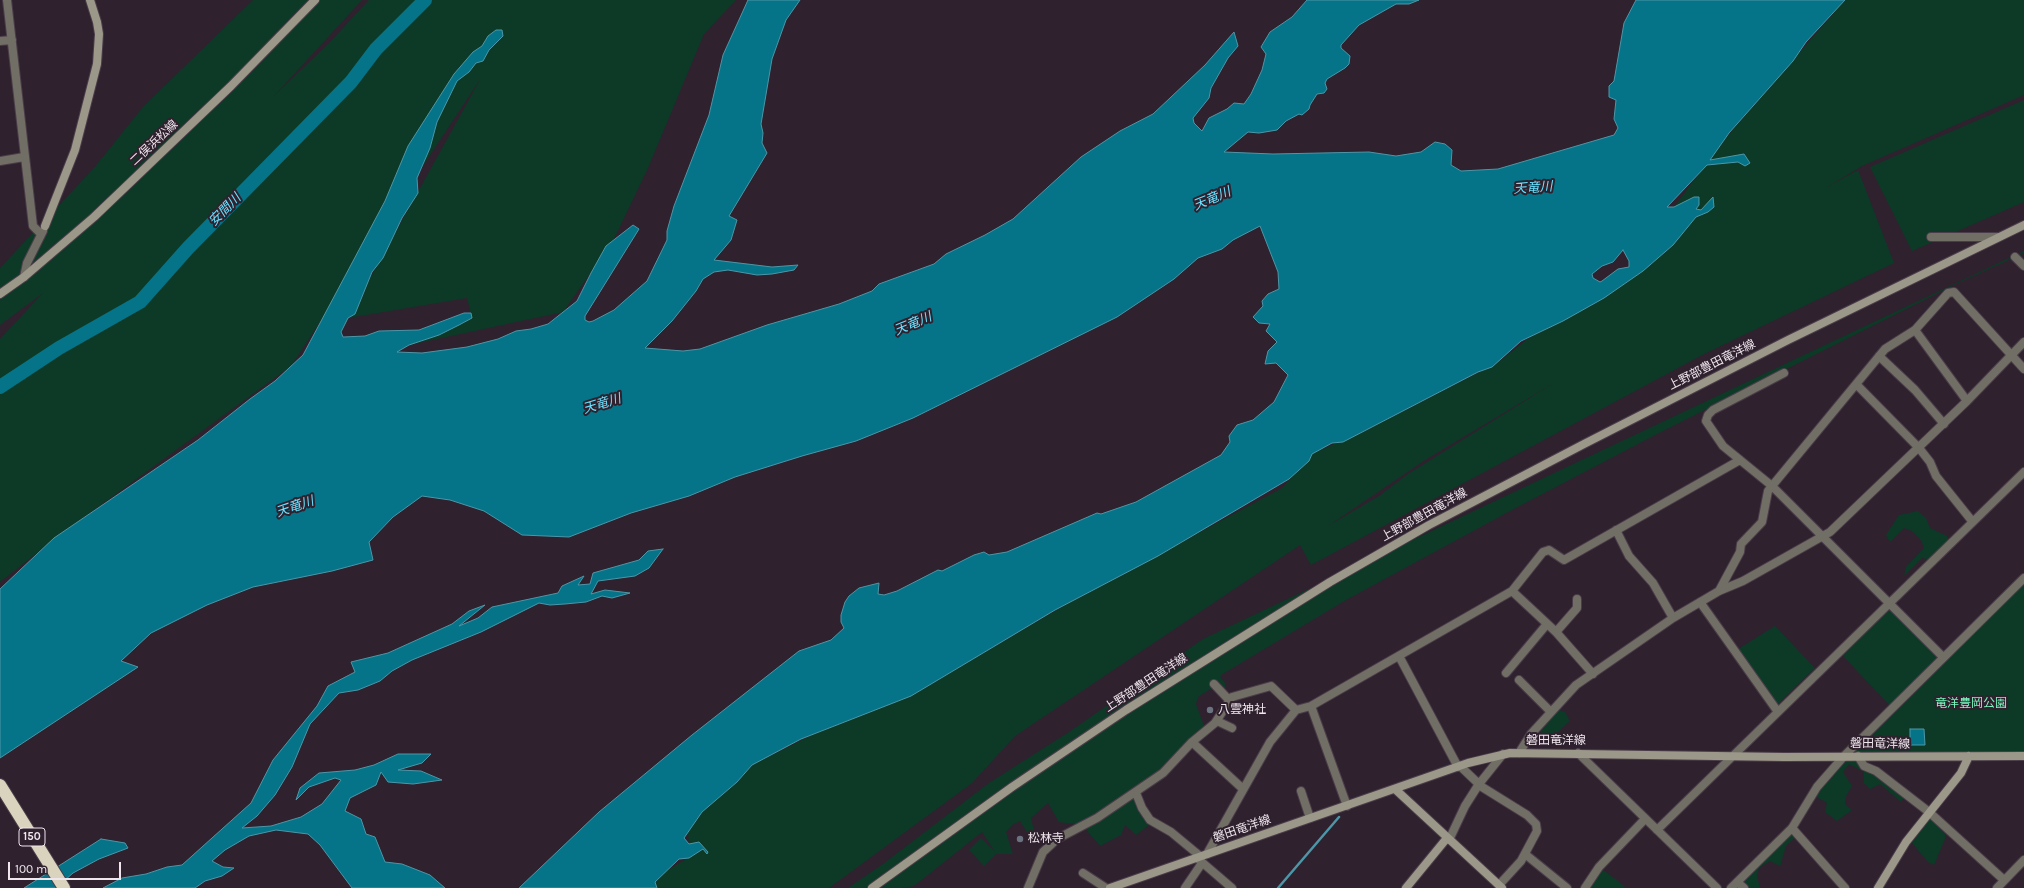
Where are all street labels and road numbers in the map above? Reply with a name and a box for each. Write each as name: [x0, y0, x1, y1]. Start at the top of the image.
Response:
street label: 二俣浜松線: [127, 117, 181, 169]
street label: 上野部豊田竜洋線: [1666, 337, 1758, 393]
street label: 上野部豊田竜洋線: [1379, 485, 1469, 545]
street label: 上野部豊田竜洋線: [1102, 651, 1190, 715]
street label: 磐田竜洋線: [1526, 734, 1586, 748]
street label: 磐田竜洋線: [1850, 736, 1910, 752]
street label: 磐田竜洋線: [1211, 812, 1273, 846]
road number: 150: [19, 828, 45, 846]

